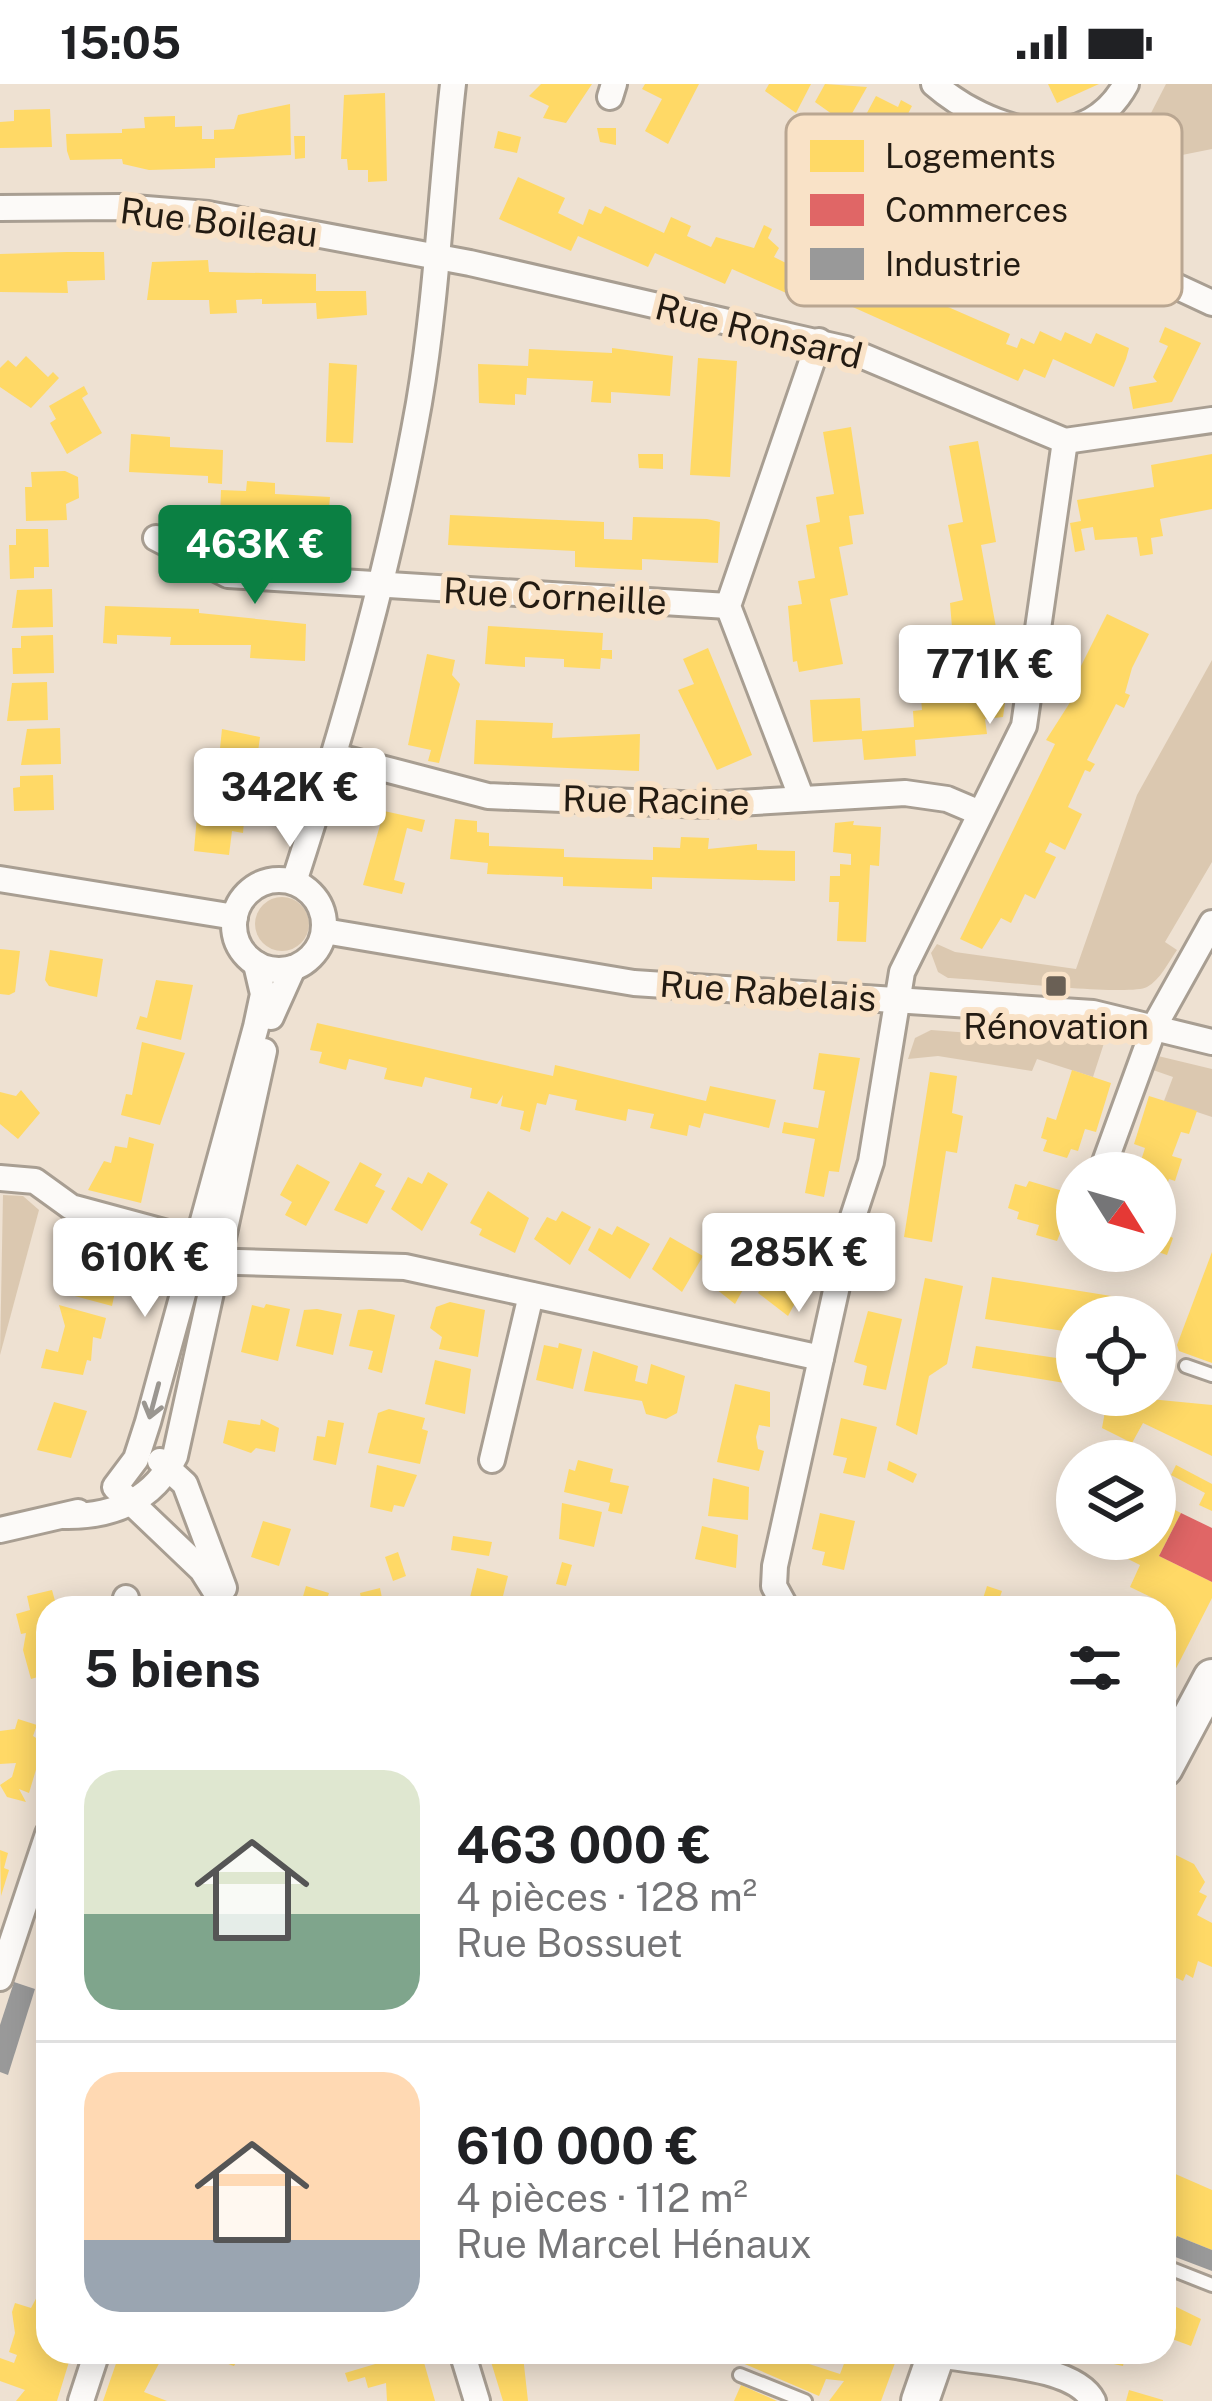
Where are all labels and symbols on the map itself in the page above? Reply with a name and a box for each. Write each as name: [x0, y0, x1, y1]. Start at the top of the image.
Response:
legend: [786, 114, 1182, 306]
text: Logements: [885, 137, 1056, 175]
street label: Rue Boileau: [118, 189, 320, 255]
text: Commerces: [885, 191, 1068, 229]
text: Industrie: [885, 245, 1021, 283]
street label: Rue Ronsard: [651, 285, 867, 377]
pin: 463K €: [157, 505, 353, 607]
street label: Rue Corneille: [442, 569, 668, 623]
pin: 771K €: [892, 625, 1088, 727]
pin: 342K €: [192, 748, 388, 850]
street label: Rue Racine: [562, 777, 750, 823]
street label: Rue Rabelais: [658, 962, 878, 1020]
marker: Rénovation: [1043, 973, 1069, 999]
place label: Rénovation: [963, 1005, 1149, 1047]
north arrow: [1056, 1152, 1176, 1272]
pin: 285K €: [701, 1213, 897, 1315]
pin: 610K €: [47, 1218, 243, 1320]
one-way arrow: [142, 1382, 164, 1420]

